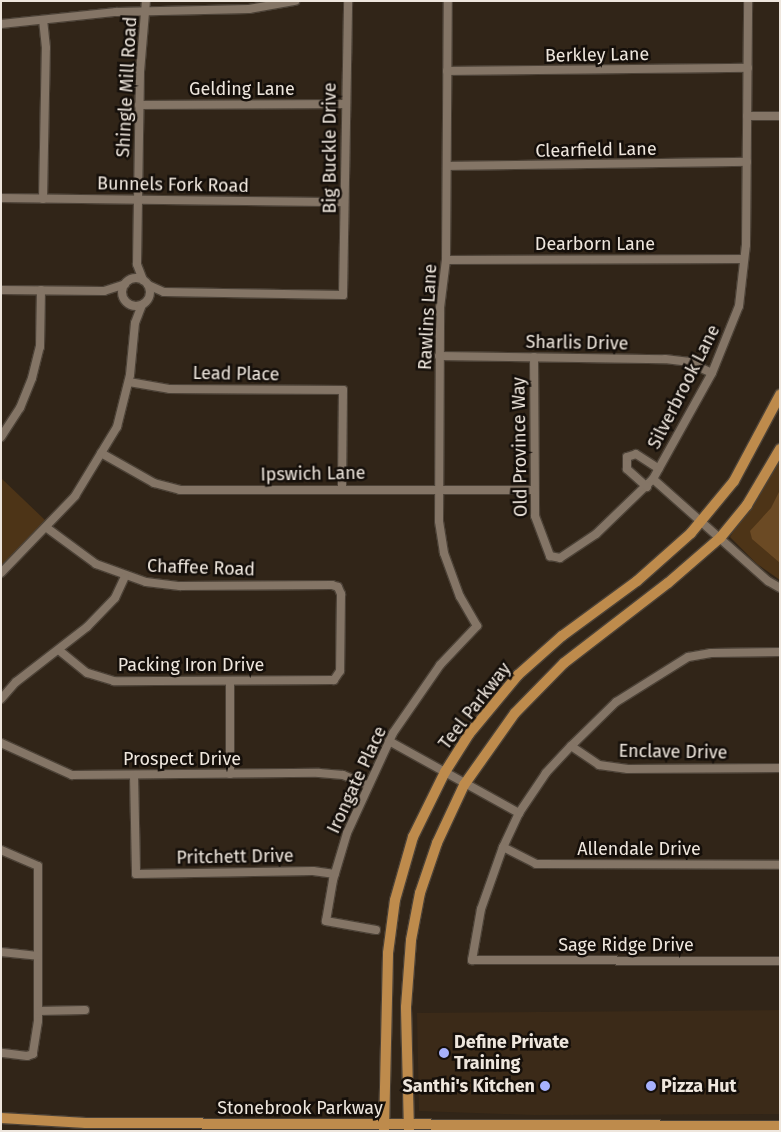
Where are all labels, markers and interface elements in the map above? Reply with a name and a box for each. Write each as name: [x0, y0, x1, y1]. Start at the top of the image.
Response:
street label: Shingle Mill Road: [113, 16, 141, 158]
street label: Berkley Lane: [545, 43, 649, 67]
street label: Gelding Lane: [189, 78, 295, 100]
street label: Big Buckle Drive: [319, 82, 341, 214]
street label: Clearfield Lane: [535, 138, 657, 162]
street label: Bunnels Fork Road: [97, 173, 249, 197]
street label: Dearborn Lane: [535, 233, 655, 255]
street label: Rawlins Lane: [414, 263, 442, 371]
street label: Silverbrook Lane: [643, 321, 725, 453]
street label: Sharlis Drive: [525, 331, 629, 355]
street label: Lead Place: [192, 362, 280, 386]
street label: Old Province Way: [508, 377, 532, 517]
street label: Ipswich Lane: [260, 462, 366, 486]
street label: Chaffee Road: [147, 555, 255, 581]
street label: Packing Iron Drive: [118, 654, 264, 676]
street label: Teel Parkway: [434, 658, 516, 754]
street label: Irongate Place: [323, 723, 391, 837]
street label: Enclave Drive: [618, 740, 728, 764]
street label: Prospect Drive: [123, 748, 241, 770]
street label: Allendale Drive: [577, 838, 701, 860]
street label: Pritchett Drive: [176, 845, 294, 869]
street label: Sage Ridge Drive: [558, 934, 694, 956]
place label: Define Private Training: [454, 1032, 569, 1074]
marker: Define Private Training: [438, 1047, 450, 1059]
place label: Santhi's Kitchen: [403, 1075, 535, 1097]
place label: Pizza Hut: [661, 1075, 736, 1097]
marker: Santhi's Kitchen: [539, 1080, 551, 1092]
marker: Pizza Hut: [645, 1080, 657, 1092]
street label: Stonebrook Parkway: [217, 1097, 383, 1119]

